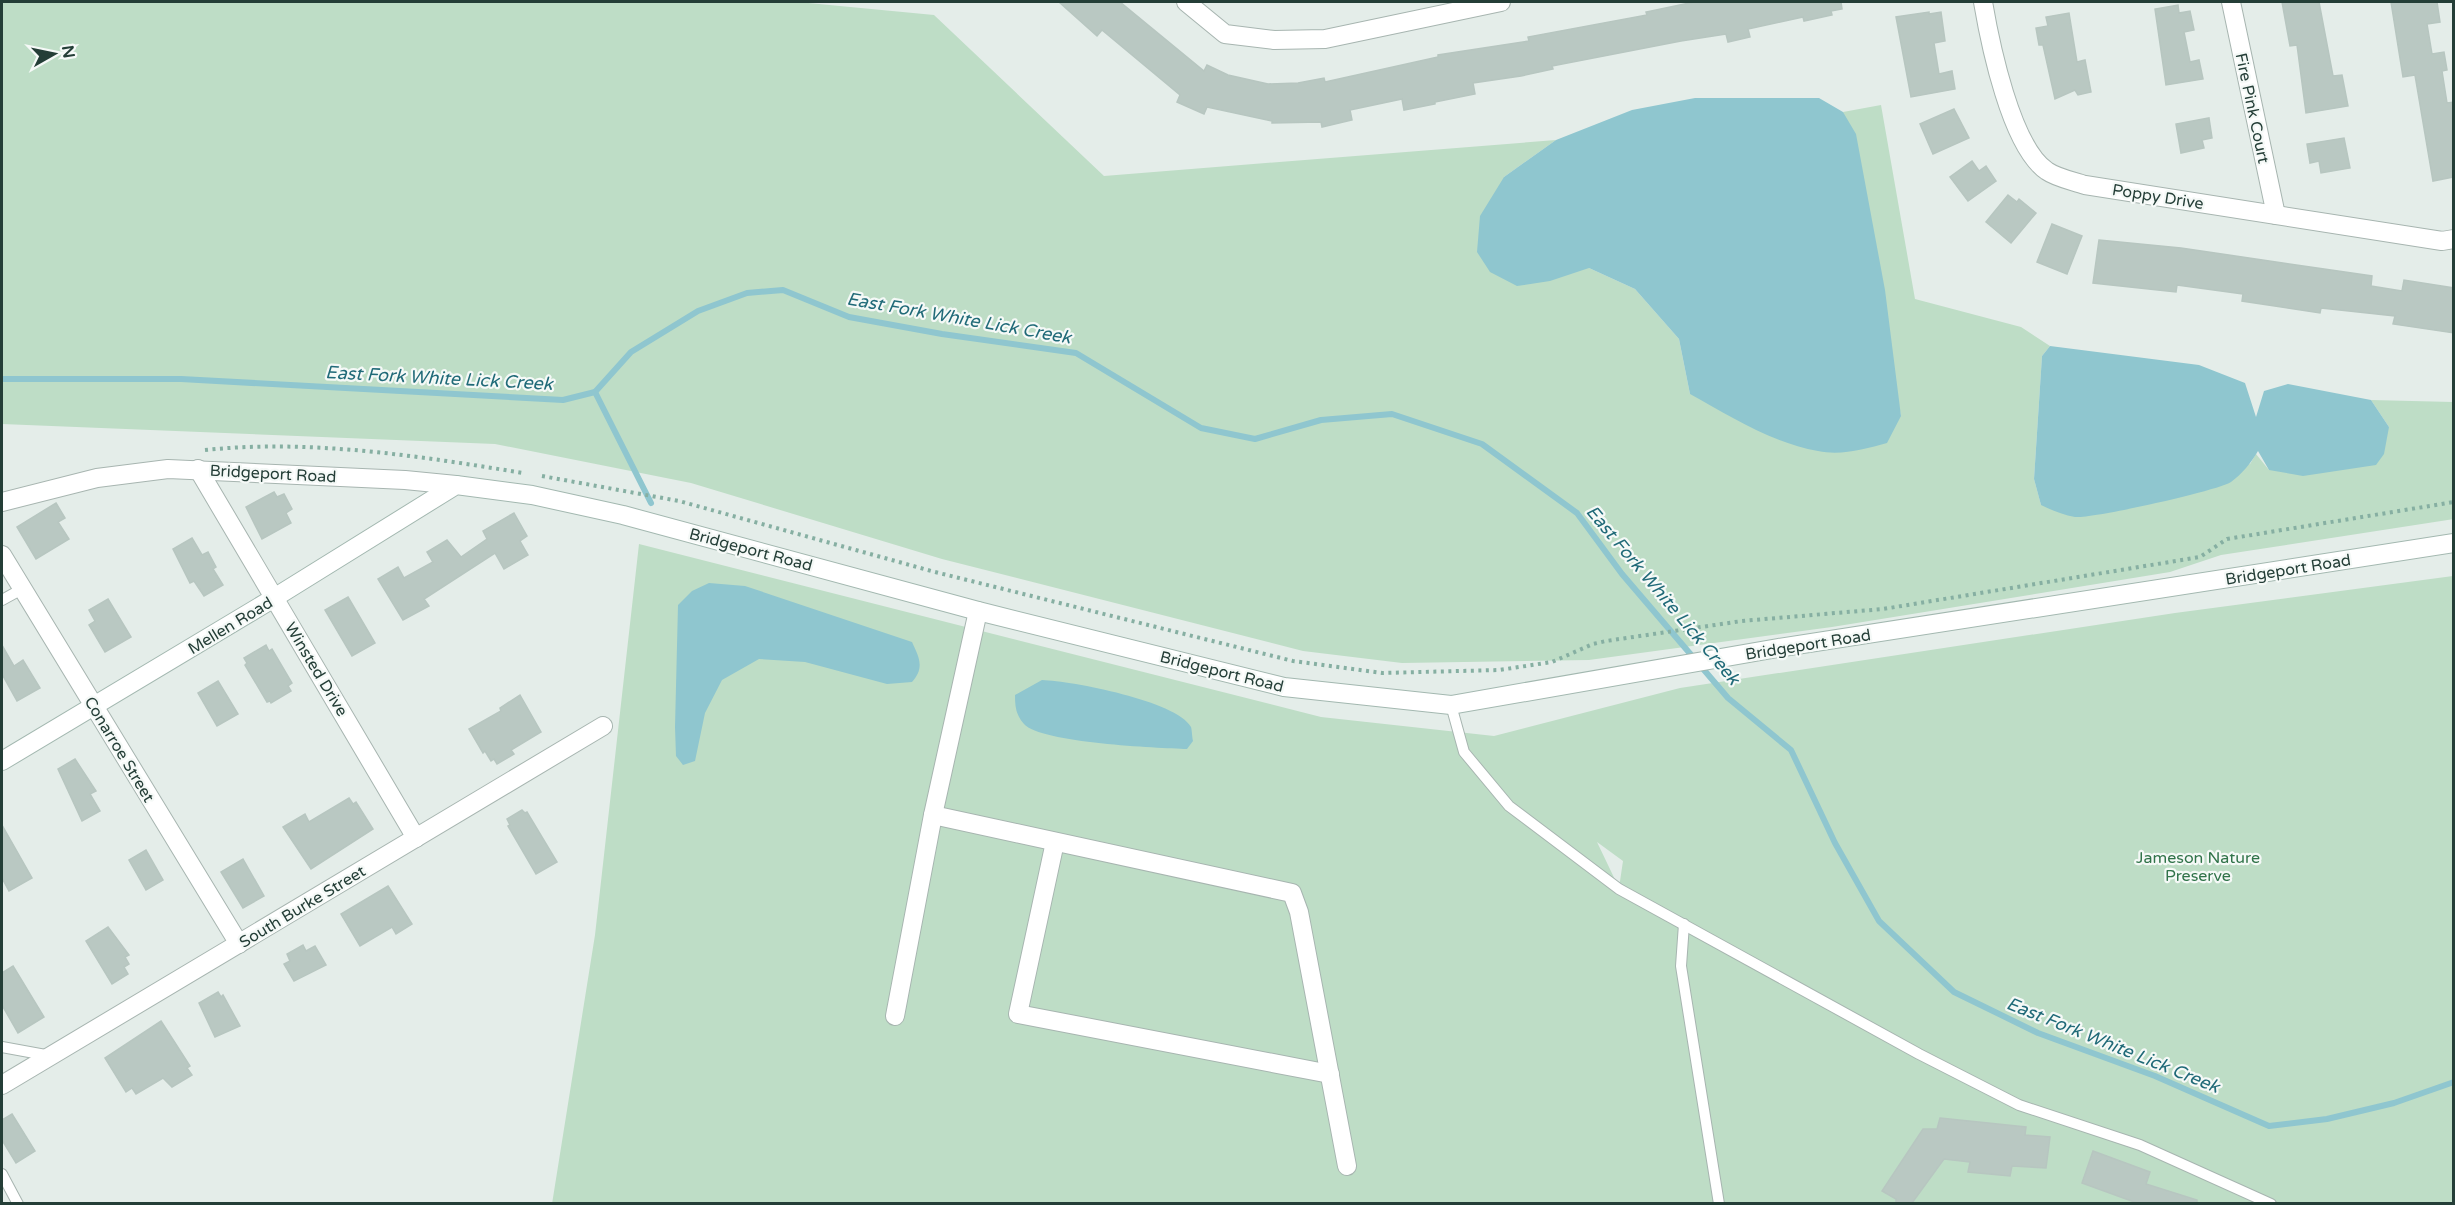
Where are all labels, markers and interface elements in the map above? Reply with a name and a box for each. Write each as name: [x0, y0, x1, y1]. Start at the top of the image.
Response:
north arrow: [24, 24, 84, 84]
text: N: [57, 44, 79, 60]
street label: Fire Pink Court: [2231, 51, 2273, 165]
street label: Poppy Drive: [2111, 180, 2205, 214]
water label: East Fork White Lick Creek: [845, 287, 1074, 349]
water label: East Fork White Lick Creek: [325, 361, 554, 395]
street label: Bridgeport Road: [209, 461, 337, 487]
water label: East Fork White Lick Creek: [1581, 501, 1745, 690]
street label: Bridgeport Road: [687, 524, 815, 576]
street label: Bridgeport Road: [2224, 550, 2352, 590]
street label: Mellen Road: [184, 593, 277, 659]
street label: Winsted Drive: [280, 619, 352, 720]
street label: Bridgeport Road: [1744, 625, 1872, 665]
street label: Bridgeport Road: [1158, 647, 1286, 697]
street label: Conarroe Street: [80, 693, 159, 806]
park label: Jameson Nature Preserve: [2136, 848, 2260, 886]
street label: South Burke Street: [236, 861, 369, 952]
water label: East Fork White Lick Creek: [2003, 992, 2224, 1098]

